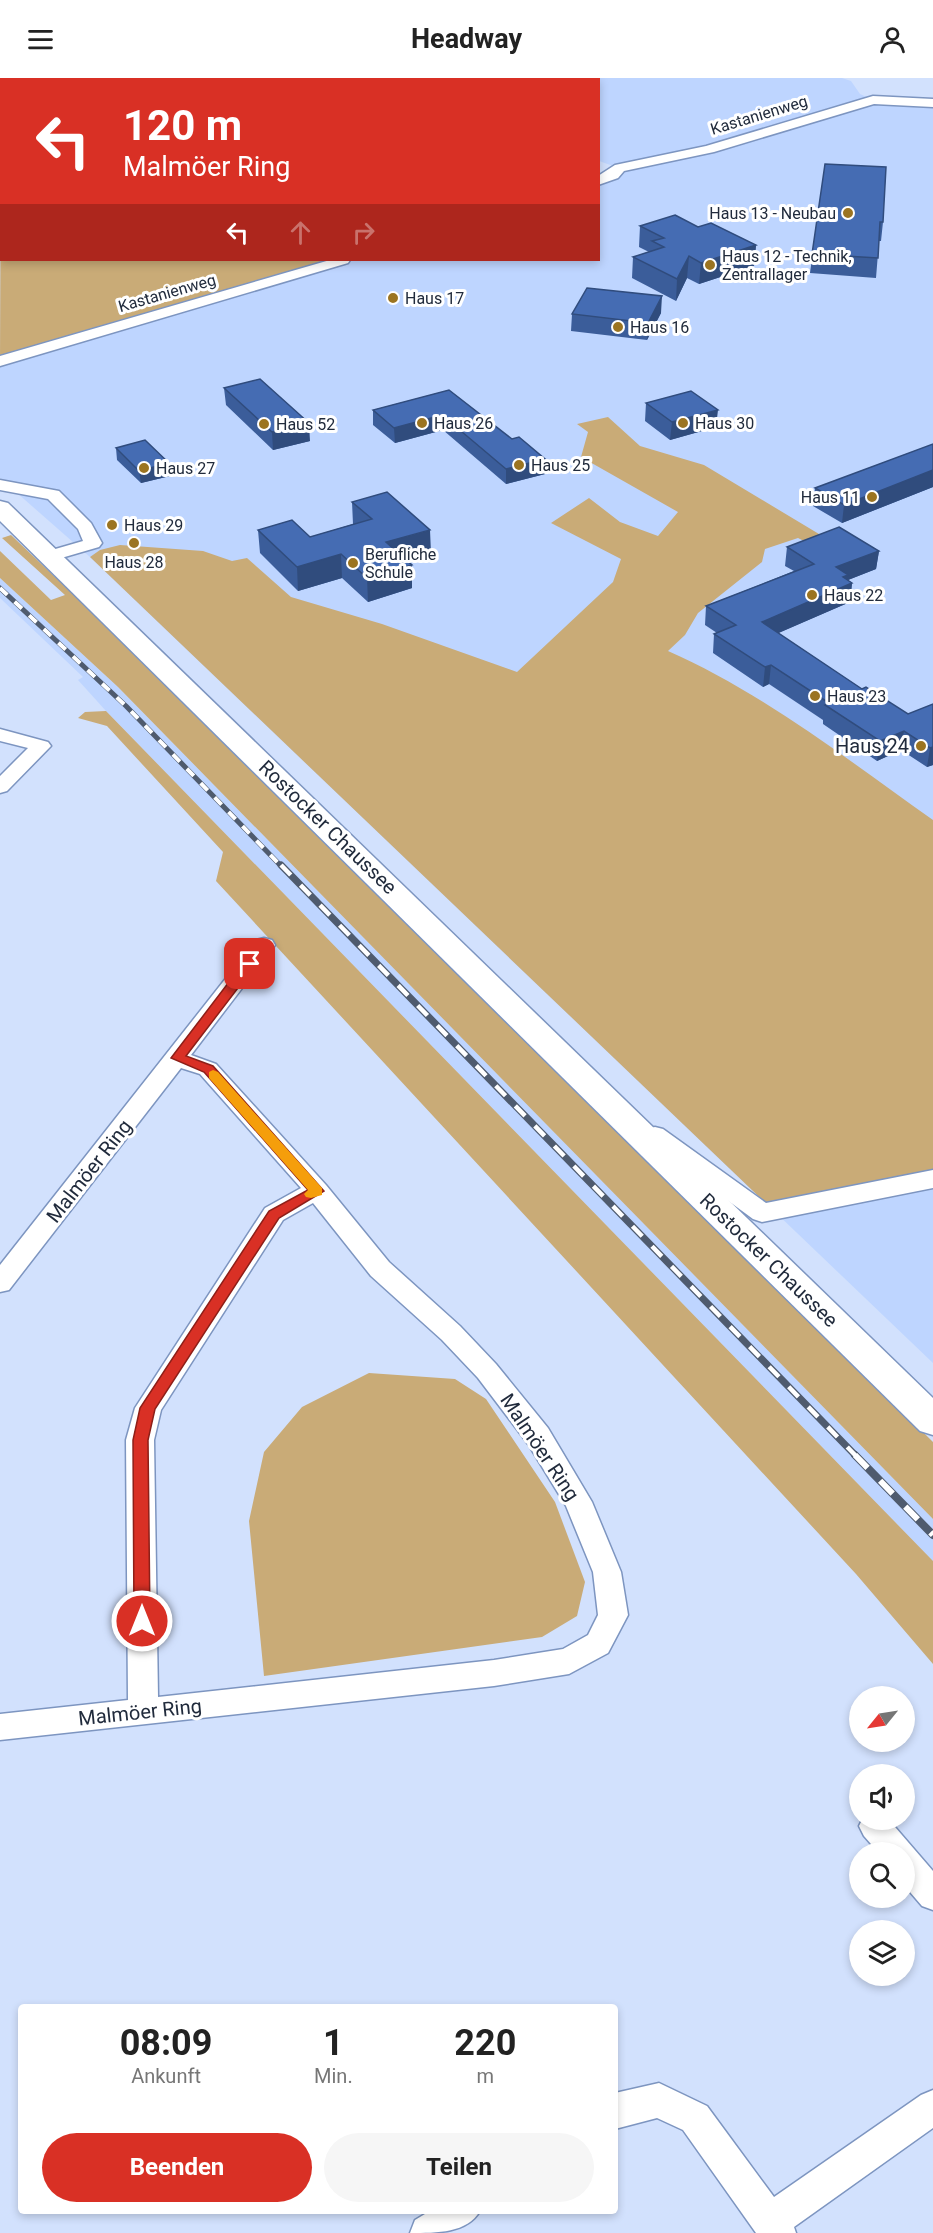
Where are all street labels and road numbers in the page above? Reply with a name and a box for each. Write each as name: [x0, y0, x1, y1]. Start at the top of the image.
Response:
street label: Kastanienweg: [708, 91, 810, 139]
street label: Kastanienweg: [116, 270, 218, 316]
street label: Rostocker Chaussee: [254, 755, 402, 899]
street label: Malmöer Ring: [41, 1115, 137, 1227]
street label: Rostocker Chaussee: [695, 1188, 843, 1332]
street label: Malmöer Ring: [495, 1389, 585, 1505]
street label: Malmöer Ring: [77, 1694, 203, 1730]

